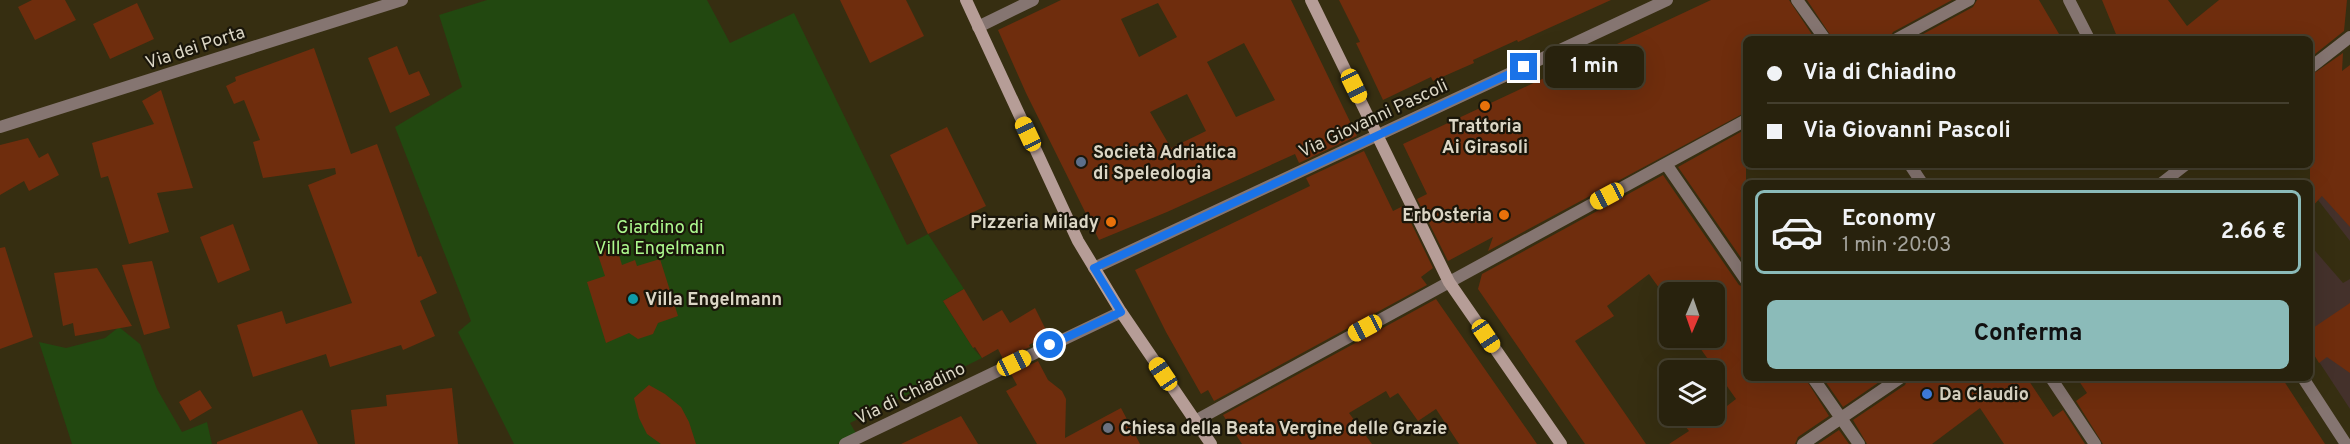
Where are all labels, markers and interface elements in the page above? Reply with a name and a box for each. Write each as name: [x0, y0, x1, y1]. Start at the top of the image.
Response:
street label: Via dei Porta: [143, 22, 248, 75]
callout: 1 min: [1545, 46, 1644, 88]
route end: [1510, 53, 1537, 80]
text: 1 min: [1570, 54, 1619, 80]
text: Via di Chiadino: [1803, 60, 1957, 87]
car: [1338, 66, 1370, 106]
street label: Via Giovanni Pascoli: [1295, 75, 1452, 164]
marker: Trattoria Ai Girasoli: [1478, 99, 1492, 113]
car: [1012, 114, 1044, 154]
place label: Trattoria Ai Girasoli: [1442, 116, 1528, 160]
text: Via Giovanni Pascoli: [1803, 118, 2011, 145]
place label: Società Adriatica di Speleologia: [1093, 142, 1236, 186]
marker: Società Adriatica di Speleologia: [1074, 155, 1088, 169]
car: [1587, 180, 1627, 212]
place label: ErbOsteria: [1402, 205, 1492, 228]
icon: car: [1770, 205, 1824, 259]
text: Economy: [1842, 206, 1936, 233]
marker: ErbOsteria: [1497, 208, 1511, 222]
place label: Pizzeria Milady: [970, 212, 1099, 235]
marker: Pizzeria Milady: [1104, 215, 1118, 229]
park label: Giardino di Villa Engelmann: [595, 217, 725, 261]
text: 2.66 €: [2221, 219, 2286, 246]
text: 1 min · 20:03: [1842, 233, 1951, 259]
north arrow: [1659, 282, 1725, 348]
map controls: [1659, 282, 1725, 426]
place label: Villa Engelmann: [645, 289, 782, 312]
marker: Villa Engelmann: [626, 292, 640, 306]
button: Conferma: [1767, 300, 2289, 369]
car: [1345, 312, 1385, 344]
car: [1468, 316, 1504, 356]
route start: [1036, 331, 1063, 358]
car: [994, 347, 1034, 379]
car: [1145, 354, 1181, 394]
street label: Via di Chiadino: [852, 358, 970, 431]
button: layers: [1659, 360, 1725, 426]
place label: Da Claudio: [1939, 384, 2029, 407]
marker: Da Claudio: [1920, 387, 1934, 401]
place label: Chiesa della Beata Vergine delle Grazie: [1120, 418, 1447, 441]
marker: Chiesa della Beata Vergine delle Grazie: [1101, 421, 1115, 435]

